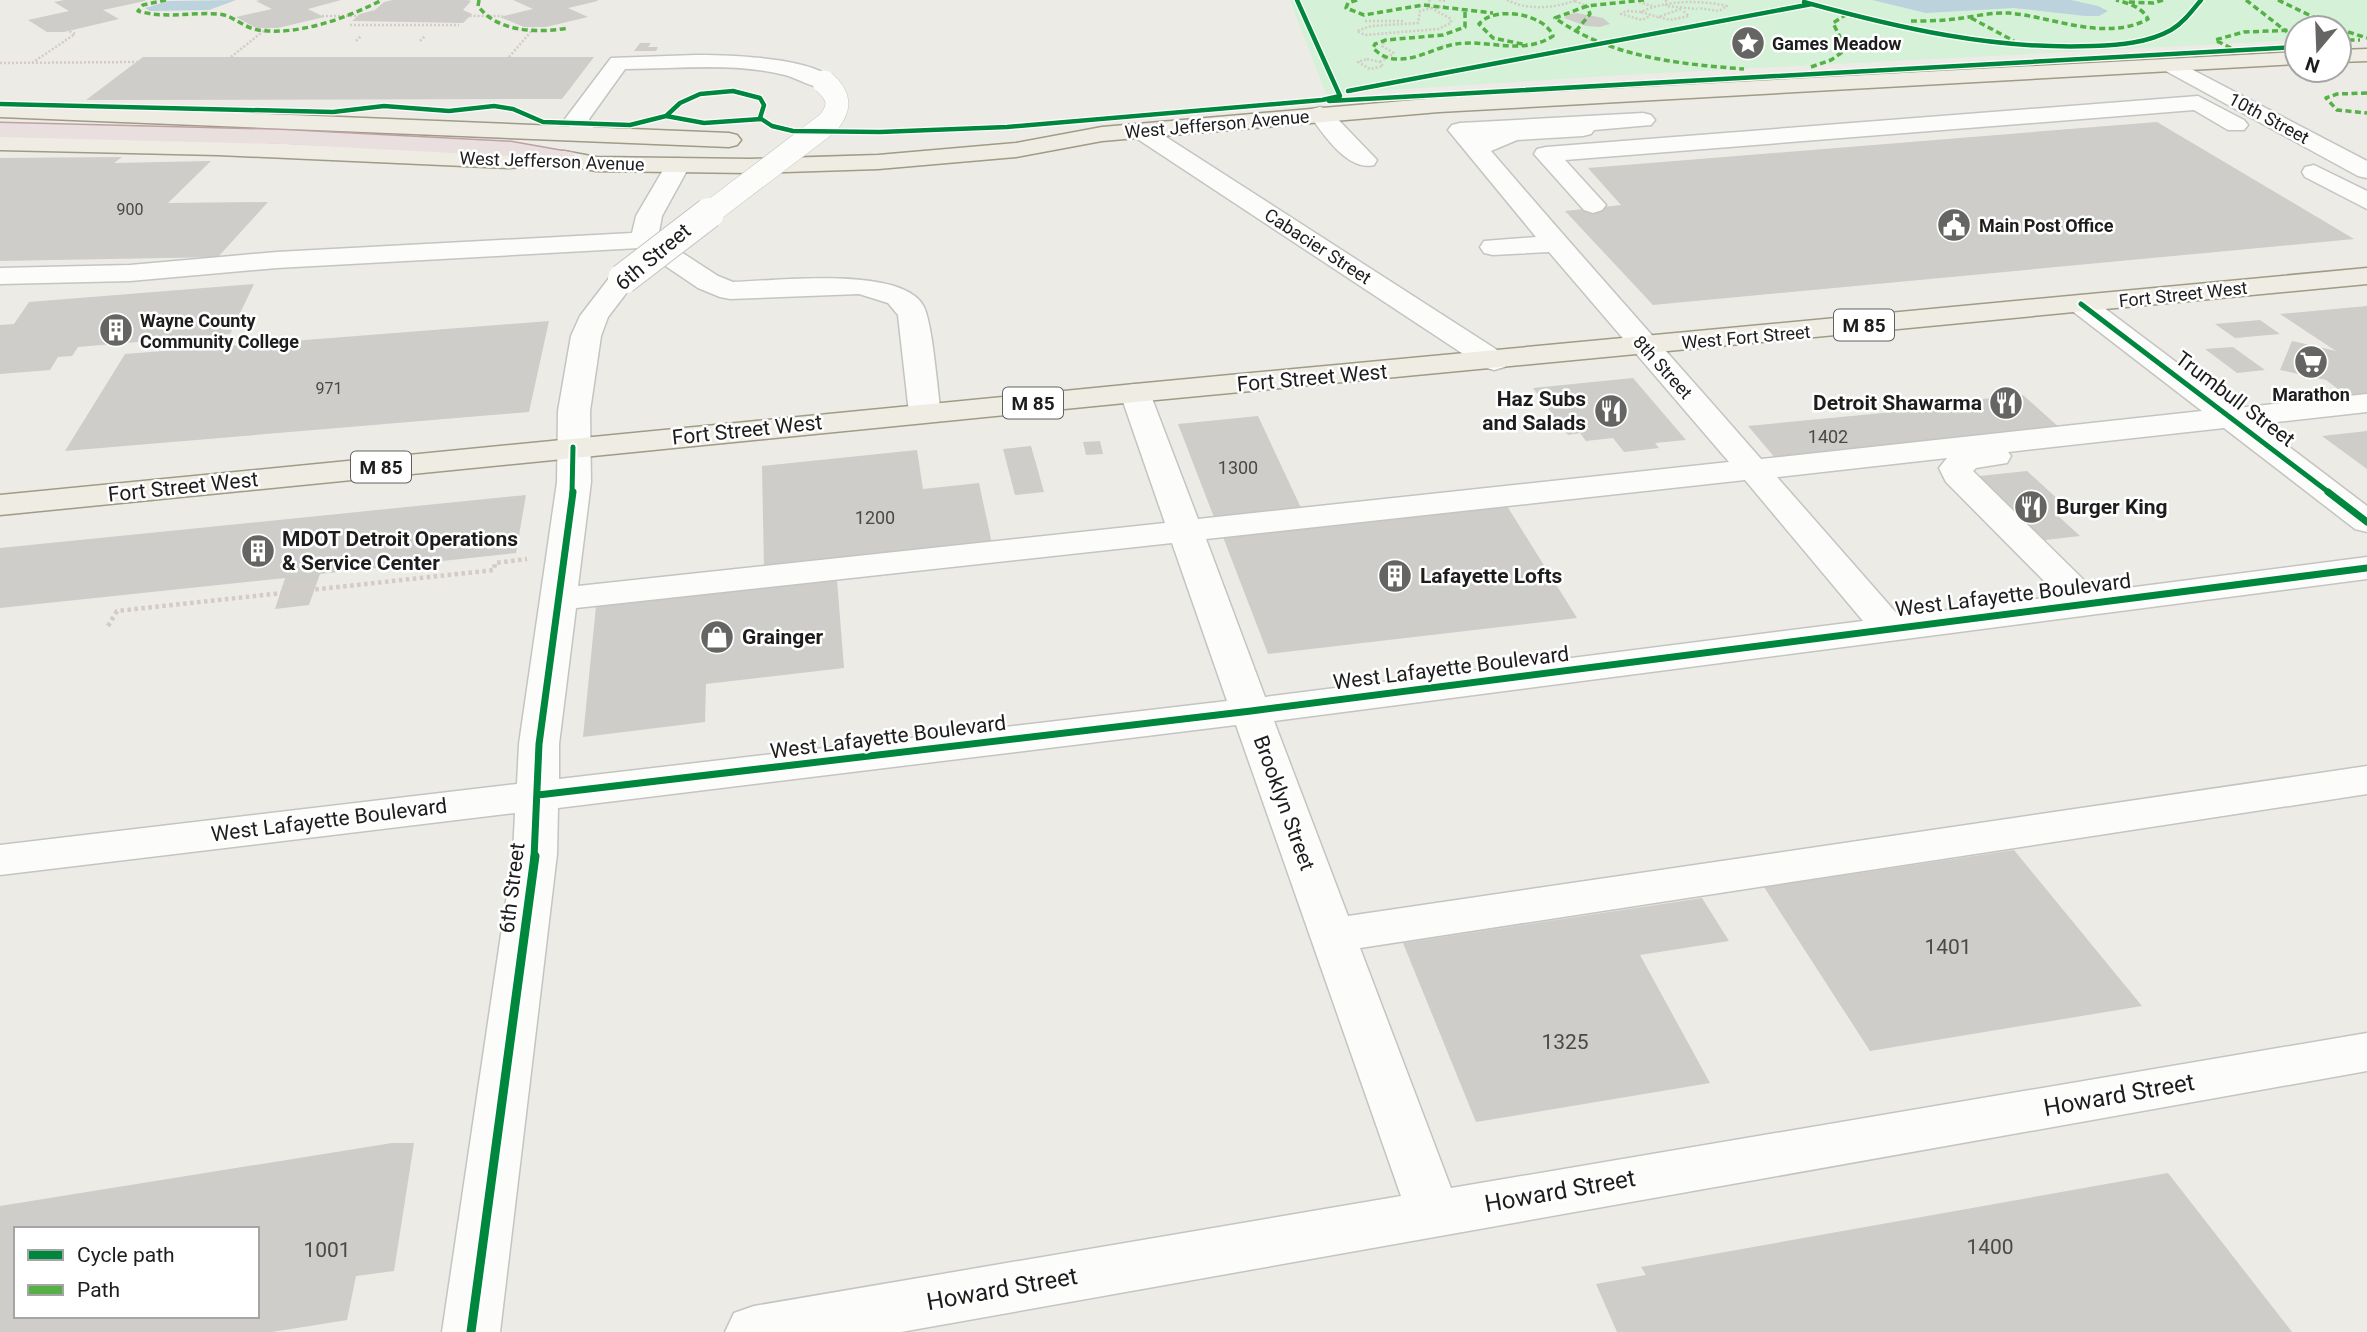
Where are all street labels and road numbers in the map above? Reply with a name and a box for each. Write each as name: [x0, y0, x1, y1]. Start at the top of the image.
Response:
street label: 10th Street: [2225, 88, 2313, 148]
street label: West Jefferson Avenue: [1124, 105, 1310, 143]
street label: West Jefferson Avenue: [459, 147, 645, 175]
street label: Cabacier Street: [1261, 204, 1375, 288]
street label: 6th Street: [610, 219, 696, 295]
street label: Fort Street West: [2118, 277, 2249, 311]
road number: M 85: [1834, 310, 1894, 340]
street label: West Fort Street: [1681, 321, 1811, 353]
street label: 8th Street: [1629, 331, 1697, 403]
street label: Trumbull Street: [2171, 346, 2299, 452]
street label: Fort Street West: [1236, 359, 1388, 397]
road number: M 85: [1003, 388, 1063, 418]
street label: Fort Street West: [671, 410, 823, 450]
road number: M 85: [351, 452, 411, 482]
street label: Fort Street West: [107, 467, 259, 507]
street label: West Lafayette Boulevard: [1894, 569, 2132, 621]
street label: West Lafayette Boulevard: [1332, 642, 1570, 694]
street label: West Lafayette Boulevard: [769, 711, 1007, 763]
street label: Brooklyn Street: [1248, 732, 1320, 874]
street label: West Lafayette Boulevard: [210, 794, 448, 846]
street label: 6th Street: [495, 841, 529, 935]
street label: Howard Street: [2041, 1068, 2197, 1122]
street label: Howard Street: [1482, 1164, 1638, 1218]
street label: Howard Street: [924, 1262, 1080, 1316]

